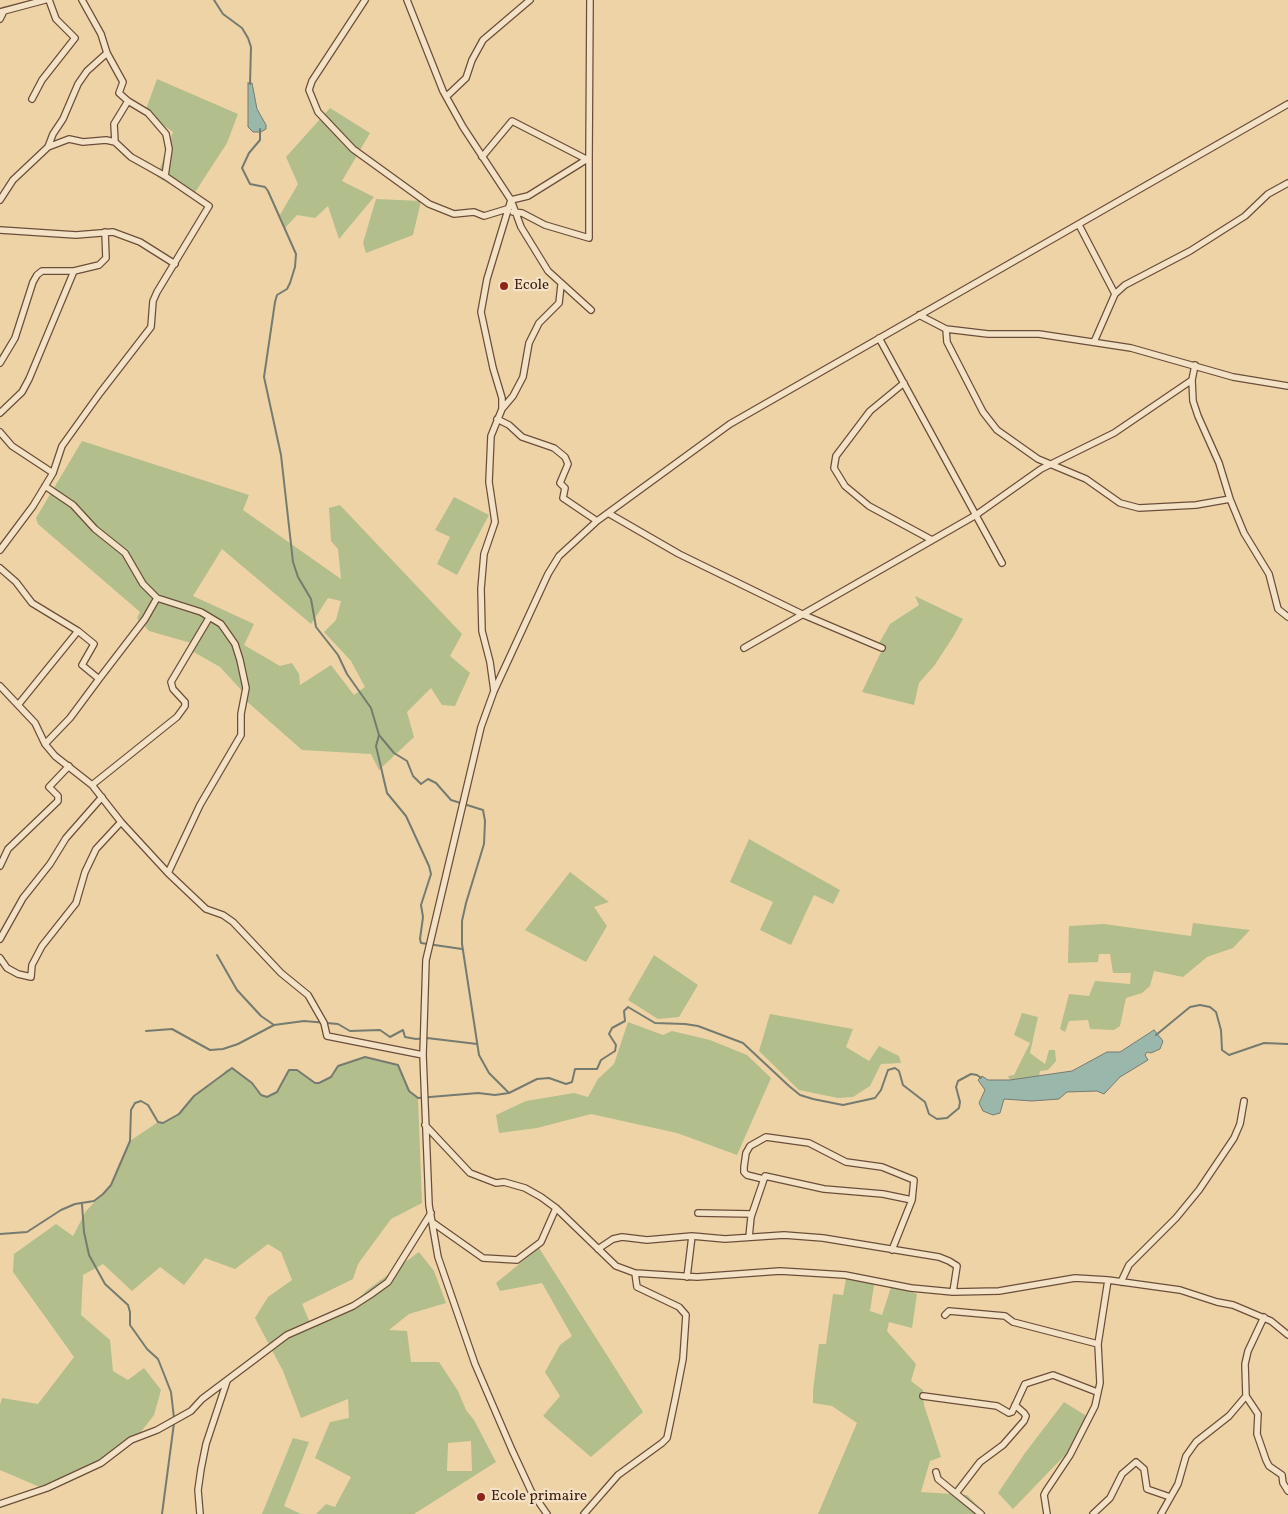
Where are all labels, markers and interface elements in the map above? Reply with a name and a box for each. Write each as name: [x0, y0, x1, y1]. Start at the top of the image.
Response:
place label: Ecole: [514, 277, 549, 295]
marker: Ecole: [498, 280, 510, 292]
place label: Ecole primaire: [491, 1488, 587, 1506]
marker: Ecole primaire: [475, 1491, 487, 1503]

